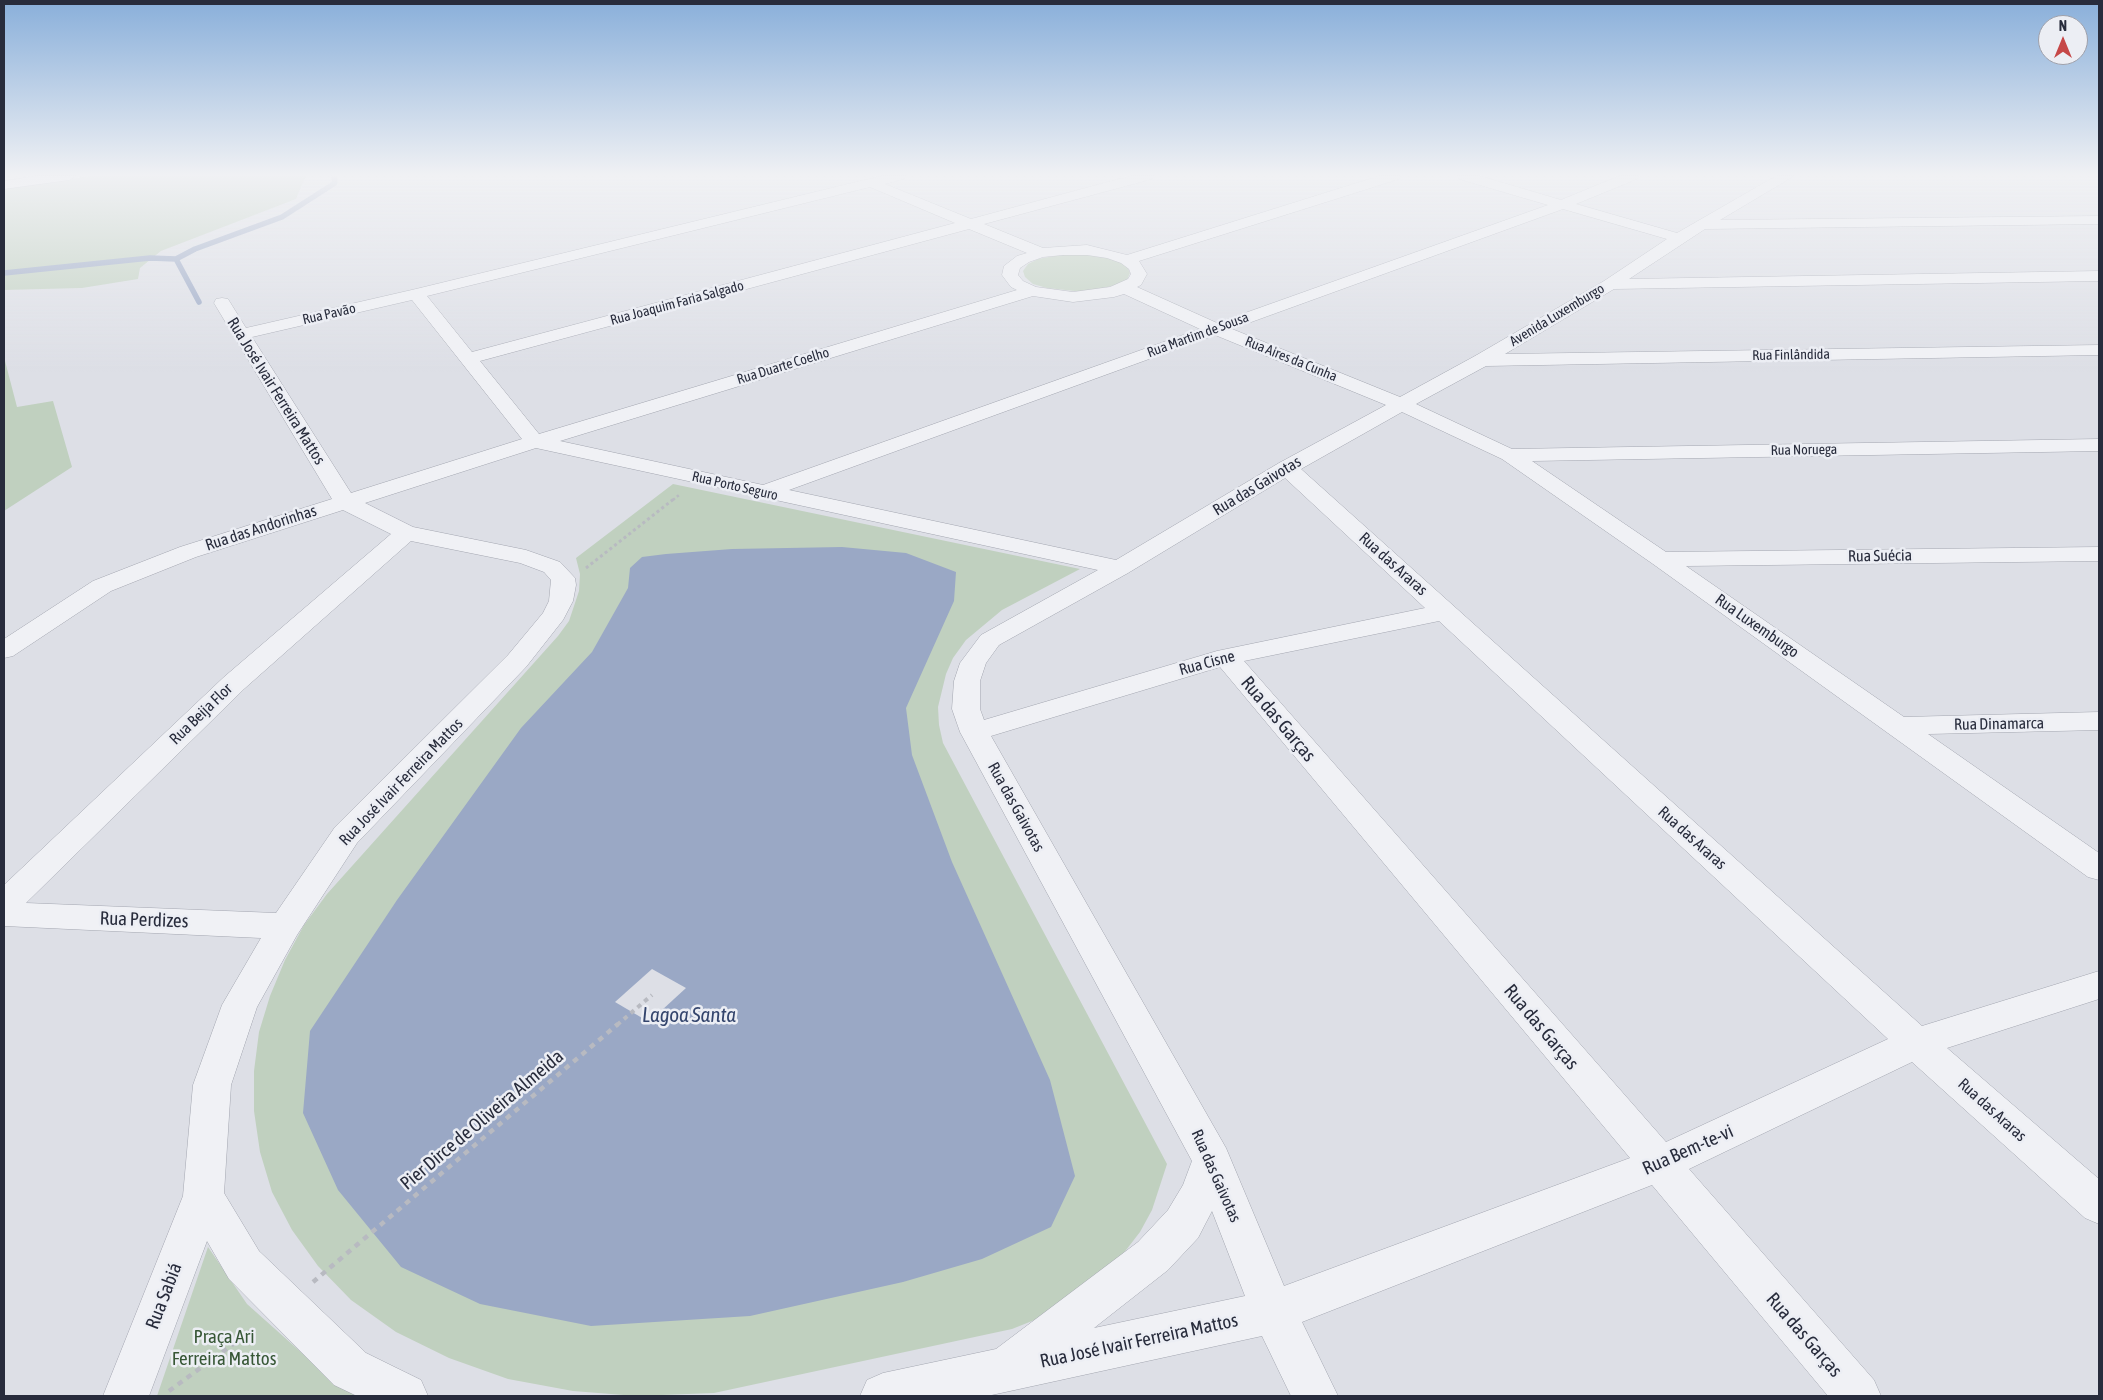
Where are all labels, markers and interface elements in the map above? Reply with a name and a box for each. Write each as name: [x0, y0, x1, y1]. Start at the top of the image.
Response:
north arrow: [2038, 15, 2088, 65]
text: N: [2059, 18, 2067, 34]
street label: Rua Joaquim Faria Salgado: [608, 277, 746, 329]
street label: Avenida Luxemburgo: [1507, 280, 1607, 350]
street label: Rua Pavão: [301, 300, 357, 328]
street label: Rua Martim de Sousa: [1145, 309, 1251, 361]
street label: Rua José Ivair Ferreira Mattos: [223, 314, 329, 468]
street label: Rua Aires da Cunha: [1242, 333, 1340, 385]
street label: Rua Duarte Coelho: [735, 344, 831, 388]
street label: Rua Finlândida: [1752, 346, 1830, 364]
street label: Rua Noruega: [1771, 441, 1837, 459]
street label: Rua das Gaivotas: [1209, 452, 1305, 520]
street label: Rua Porto Seguro: [690, 468, 780, 504]
street label: Rua das Andorinhas: [203, 501, 319, 555]
street label: Rua das Araras: [1355, 528, 1431, 600]
street label: Rua Suécia: [1848, 546, 1912, 566]
street label: Rua Luxemburgo: [1711, 590, 1803, 662]
street label: Rua Cisne: [1177, 646, 1237, 680]
street label: Rua das Garças: [1236, 672, 1320, 766]
street label: Rua Beija Flor: [166, 679, 236, 749]
street label: Rua José Ivair Ferreira Mattos: [335, 714, 467, 850]
street label: Rua Dinamarca: [1954, 714, 2044, 734]
street label: Rua das Gaivotas: [983, 759, 1049, 855]
street label: Rua das Araras: [1654, 802, 1730, 874]
street label: Rua Perdizes: [99, 907, 189, 933]
street label: Rua das Garças: [1499, 980, 1583, 1074]
water label: Lagoa Santa: [642, 1002, 736, 1028]
street label: Pier Dirce de Oliveira Almeida: [396, 1045, 568, 1195]
street label: Rua das Araras: [1954, 1074, 2030, 1146]
street label: Rua Bem-te-vi: [1639, 1120, 1737, 1180]
street label: Rua das Gaivotas: [1187, 1127, 1245, 1225]
street label: Rua Sabiá: [141, 1260, 187, 1332]
street label: Rua das Garças: [1761, 1288, 1847, 1382]
street label: Rua José Ivair Ferreira Mattos: [1038, 1309, 1240, 1373]
park label: Praça Ari Ferreira Mattos: [172, 1326, 276, 1370]

